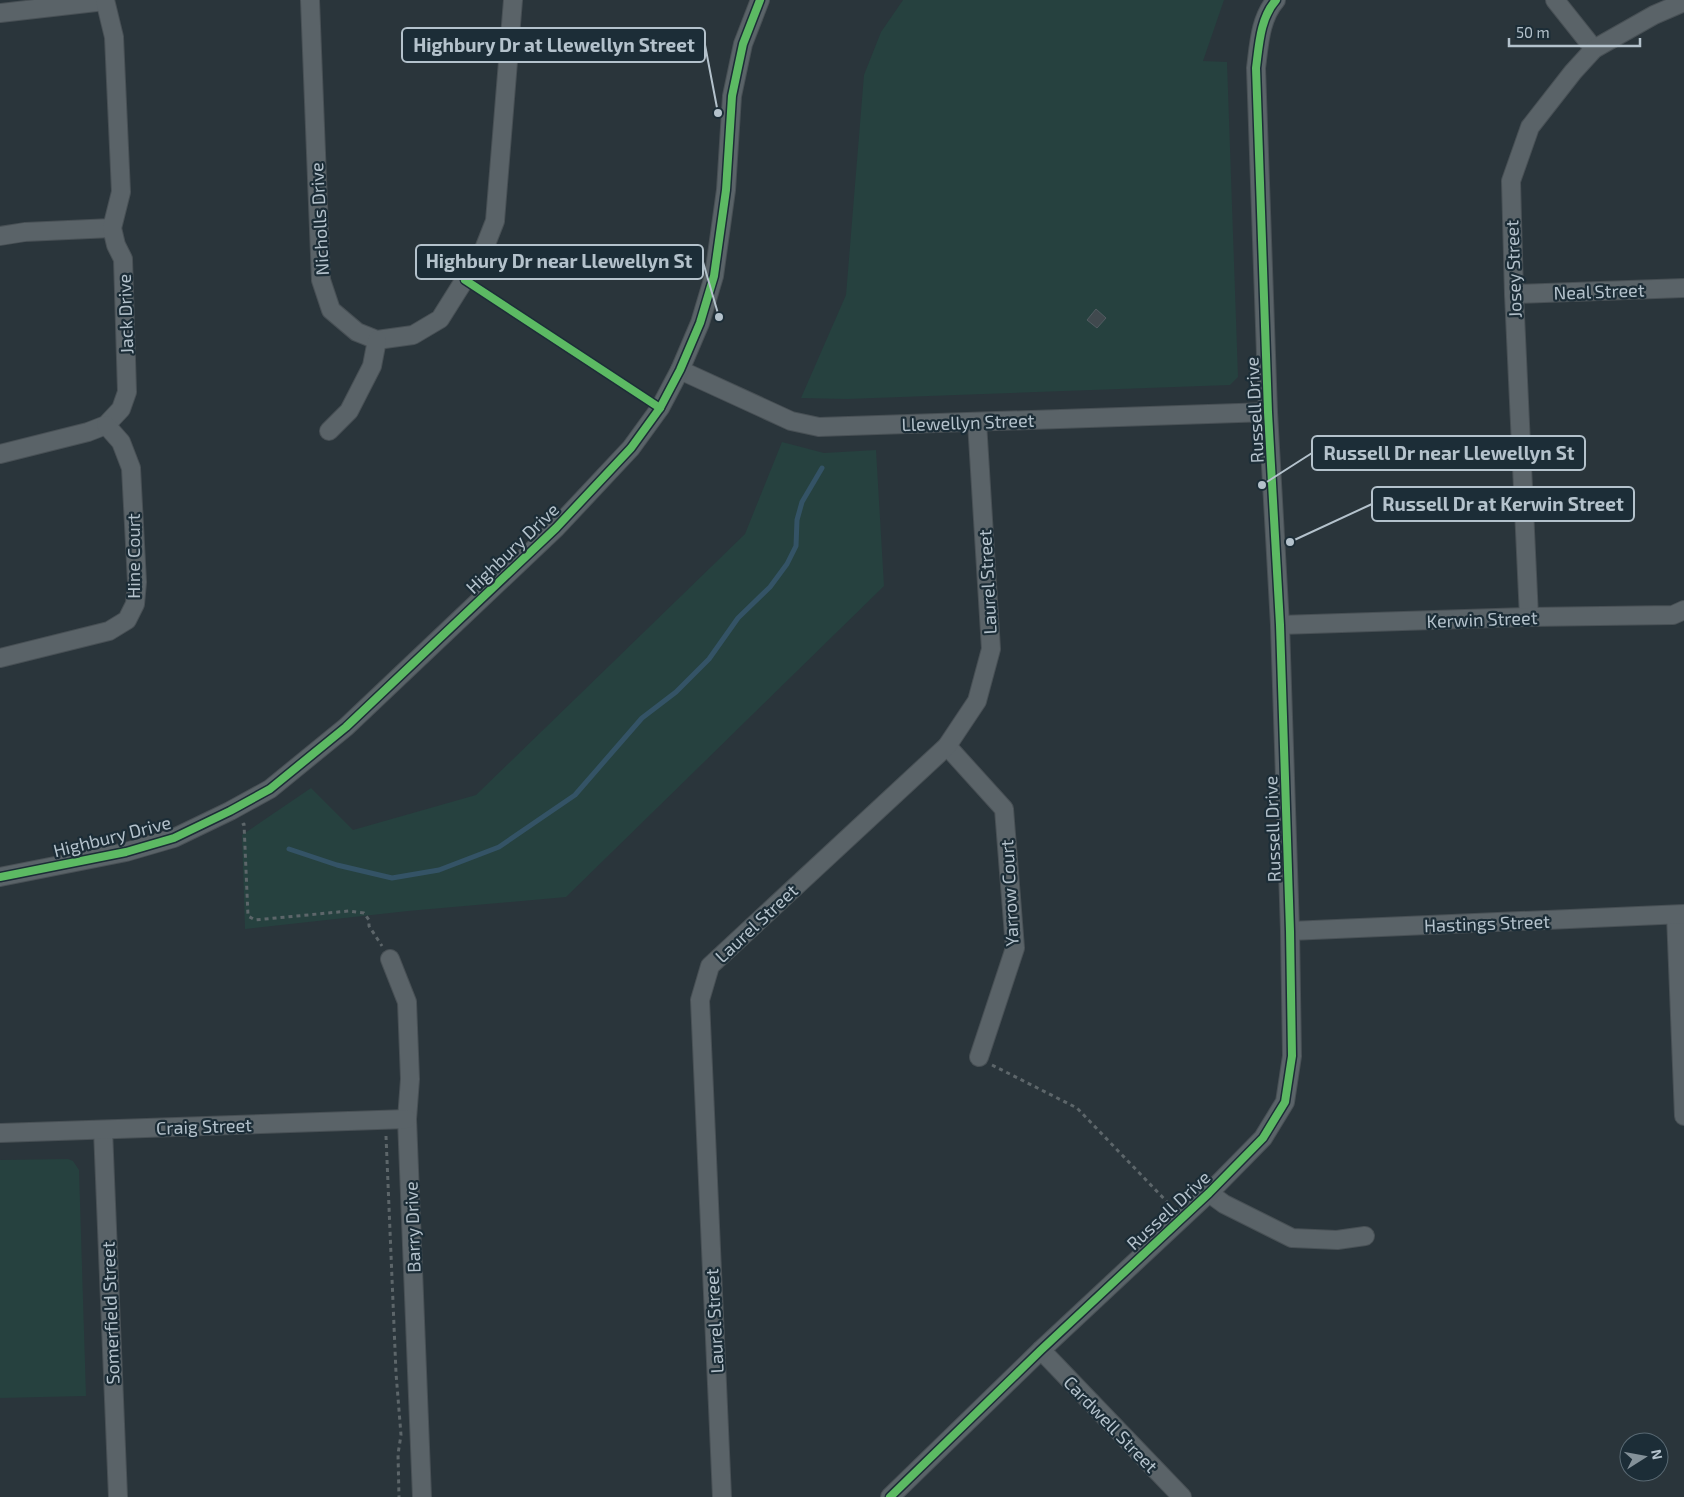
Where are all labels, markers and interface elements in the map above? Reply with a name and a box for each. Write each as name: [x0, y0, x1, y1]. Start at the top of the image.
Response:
scale bar: [1509, 15, 1640, 47]
text: 50 m: [1516, 23, 1550, 41]
callout: Highbury Dr at Llewellyn Street: [402, 28, 705, 62]
text: Highbury Dr at Llewellyn Street: [413, 33, 695, 57]
street label: Nicholls Drive: [305, 162, 333, 276]
street label: Josey Street: [1500, 219, 1526, 318]
callout: Highbury Dr near Llewellyn St: [416, 245, 703, 279]
text: Highbury Dr near Llewellyn St: [426, 249, 692, 273]
street label: Jack Drive: [113, 273, 137, 355]
street label: Neal Street: [1553, 278, 1645, 304]
street label: Russell Drive: [1240, 356, 1268, 464]
street label: Llewellyn Street: [901, 409, 1035, 435]
callout: Russell Dr near Llewellyn St: [1312, 436, 1585, 470]
text: Russell Dr near Llewellyn St: [1323, 441, 1575, 465]
callout: Russell Dr at Kerwin Street: [1372, 487, 1634, 521]
text: Russell Dr at Kerwin Street: [1382, 492, 1624, 515]
street label: Highbury Drive: [461, 498, 563, 598]
street label: Hine Court: [122, 513, 144, 599]
street label: Laurel Street: [973, 529, 1001, 635]
street label: Kerwin Street: [1426, 606, 1538, 632]
street label: Russell Drive: [1259, 775, 1285, 883]
street label: Highbury Drive: [51, 811, 173, 861]
street label: Yarrow Court: [995, 839, 1023, 947]
street label: Laurel Street: [710, 879, 802, 967]
street label: Hastings Street: [1424, 910, 1551, 936]
street label: Craig Street: [156, 1113, 252, 1139]
street label: Russell Drive: [1122, 1166, 1214, 1254]
street label: Barry Drive: [399, 1181, 425, 1273]
street label: Somerfield Street: [97, 1241, 123, 1385]
street label: Laurel Street: [700, 1268, 728, 1374]
street label: Cardwell Street: [1059, 1371, 1163, 1477]
north arrow: [1619, 1432, 1669, 1482]
text: N: [1648, 1448, 1667, 1461]

